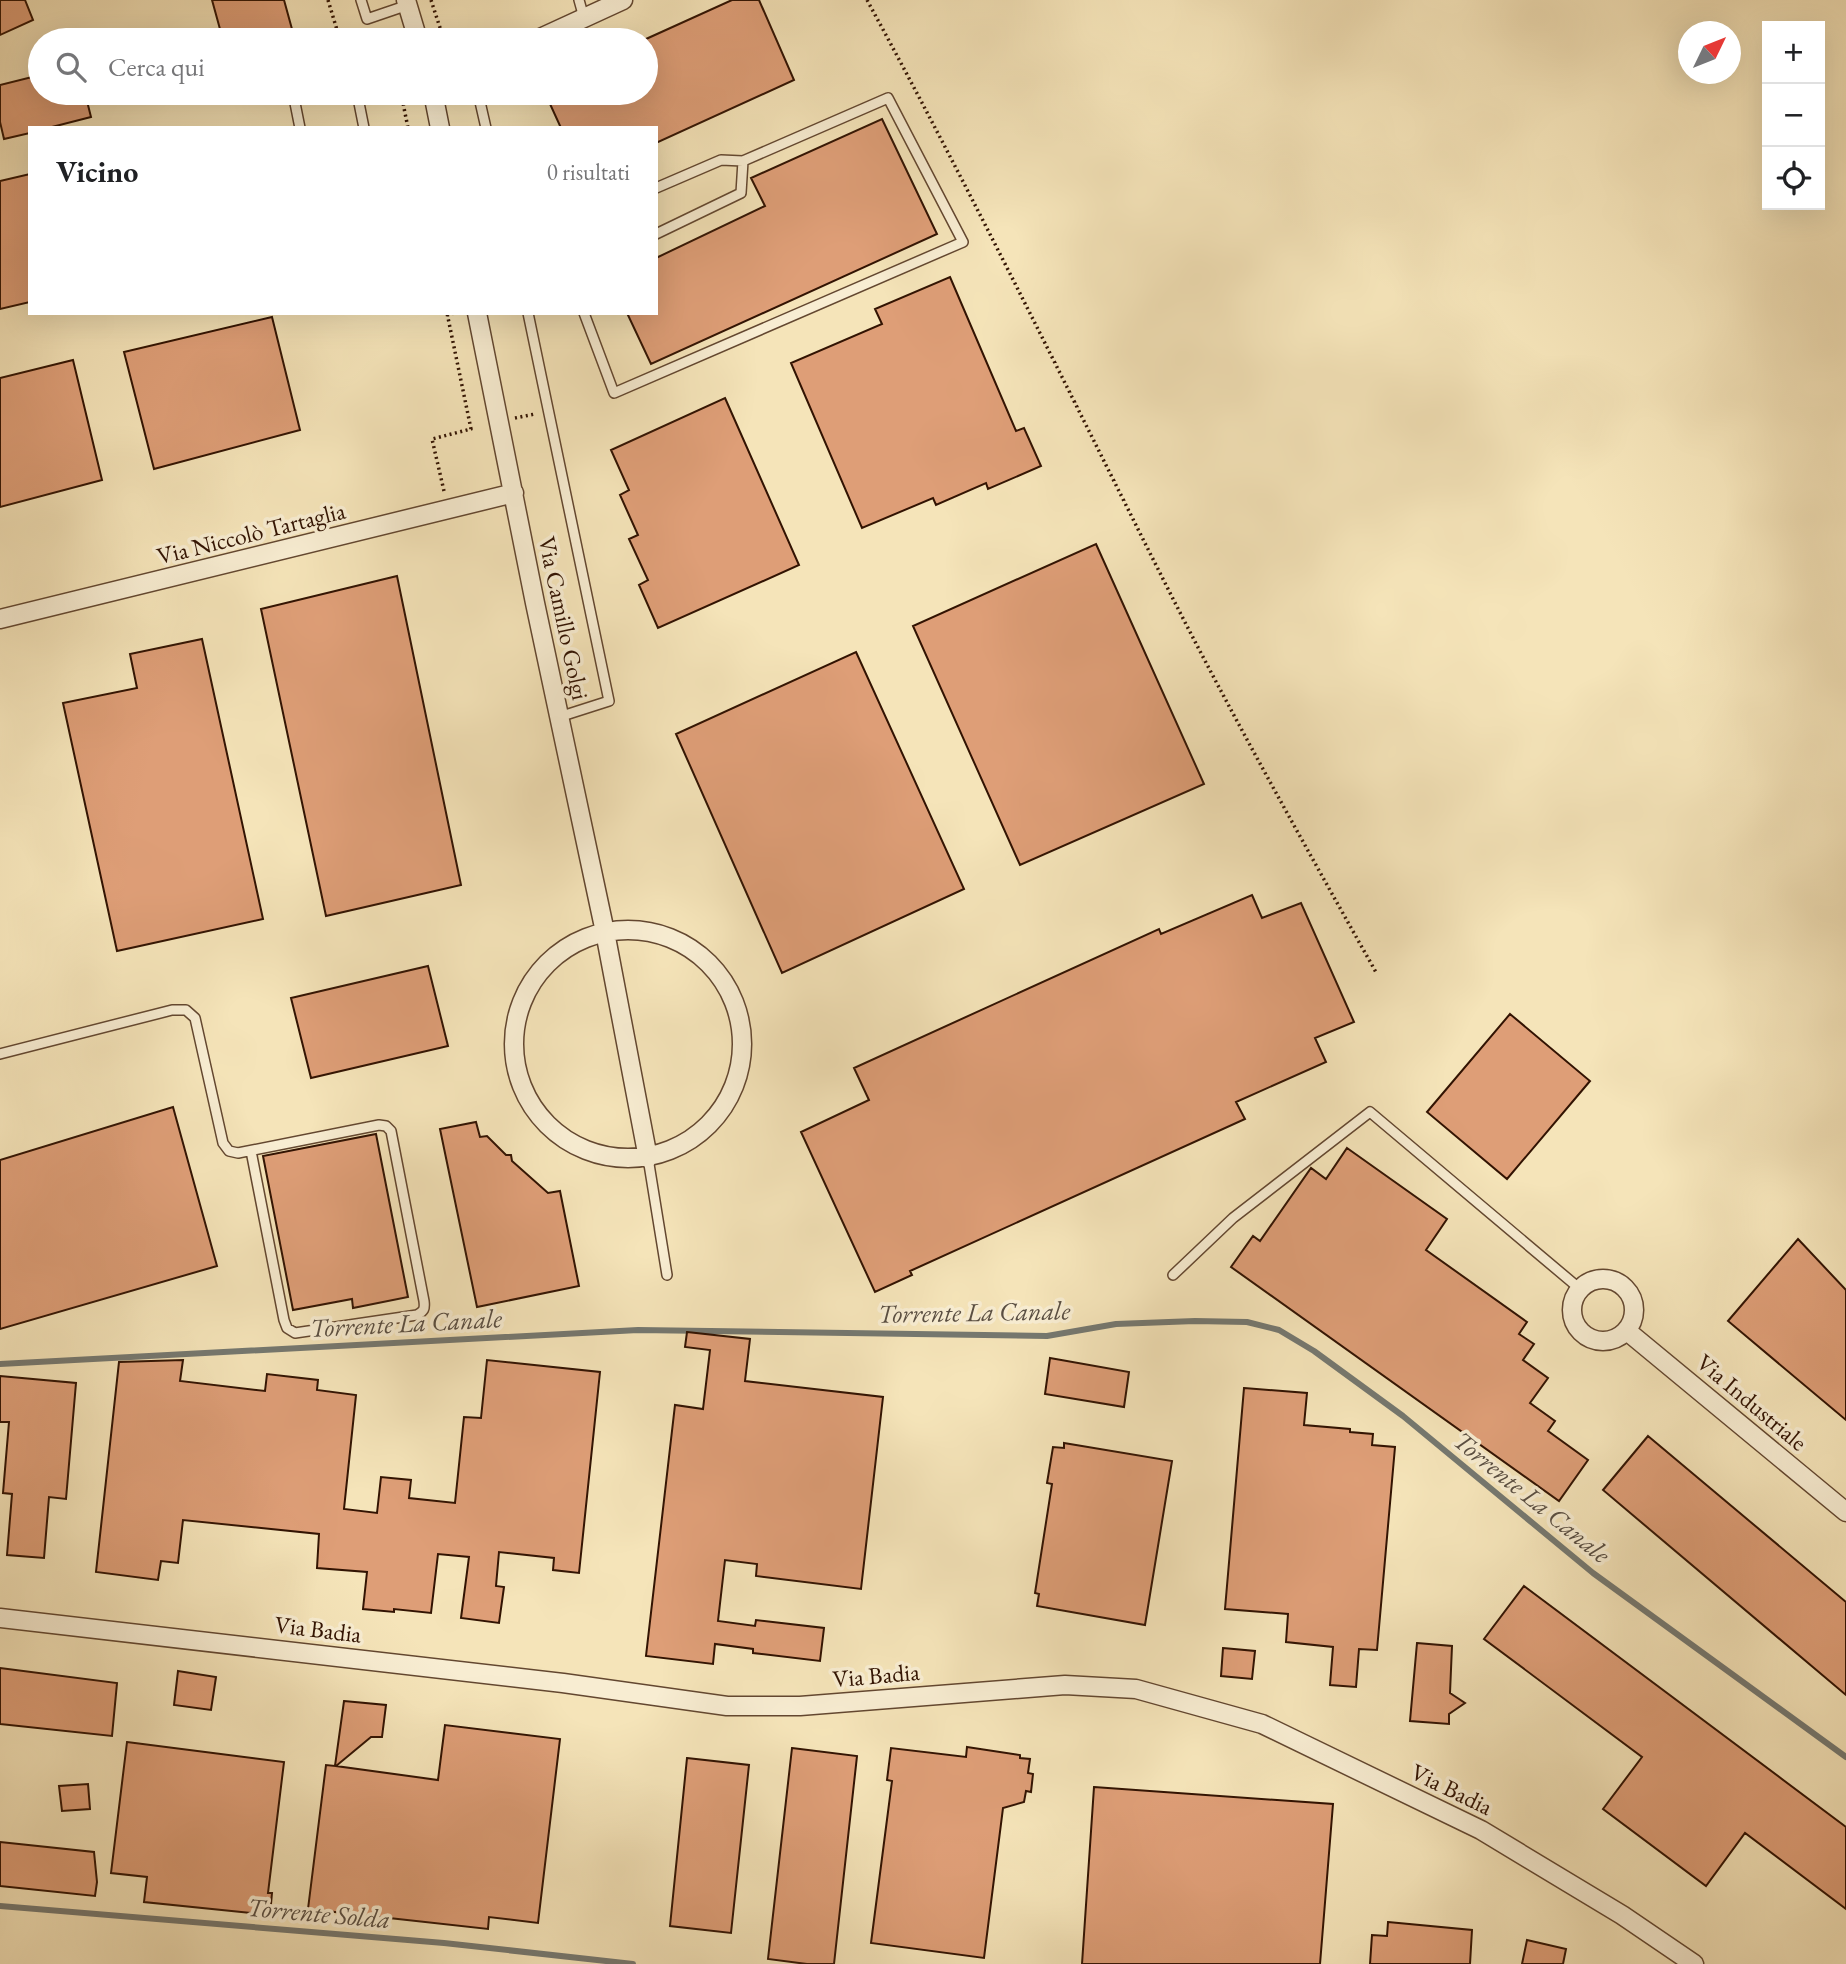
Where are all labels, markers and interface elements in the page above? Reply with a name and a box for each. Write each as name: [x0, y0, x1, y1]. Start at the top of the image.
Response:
north arrow: [1678, 21, 1741, 84]
map controls: [1762, 21, 1825, 210]
button: +: [1762, 21, 1825, 84]
search box: [28, 28, 658, 105]
icon: search: [52, 48, 90, 86]
text: Cerca qui: [108, 50, 205, 84]
button: −: [1762, 84, 1825, 147]
button: locate: [1762, 147, 1825, 210]
text: Vicino: [56, 152, 138, 191]
text: 0 risultati: [547, 157, 630, 187]
street label: Via Niccolò Tartaglia: [153, 494, 349, 571]
street label: Via Camillo Golgi: [532, 533, 596, 703]
water label: Torrente La Canale: [878, 1293, 1072, 1331]
water label: Torrente La Canale: [309, 1301, 504, 1345]
street label: Via Industriale: [1690, 1347, 1814, 1457]
water label: Torrente La Canale: [1447, 1423, 1618, 1571]
street label: Via Badia: [273, 1608, 364, 1650]
street label: Via Badia: [831, 1656, 921, 1694]
street label: Via Badia: [1406, 1756, 1498, 1822]
water label: Torrente Solda: [246, 1890, 392, 1936]

